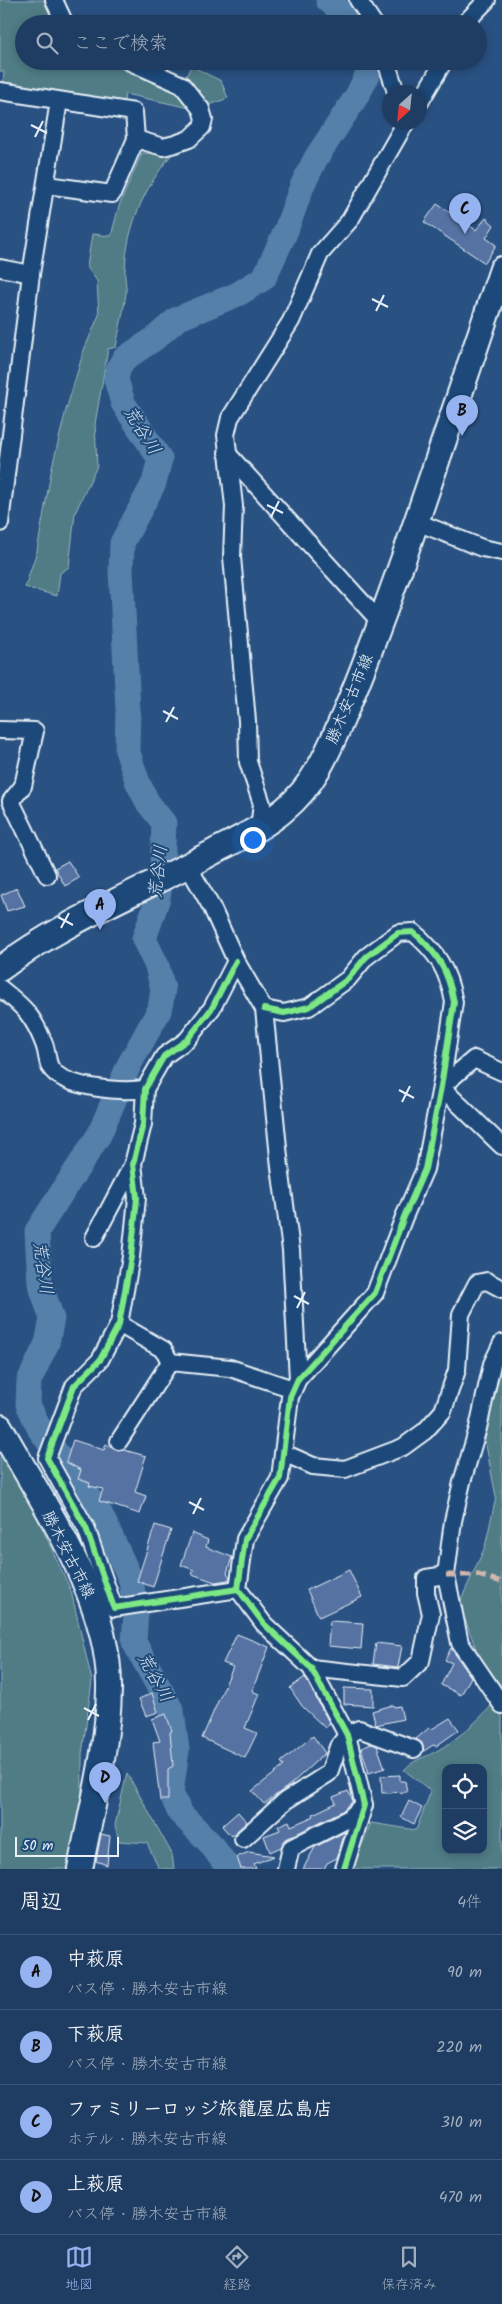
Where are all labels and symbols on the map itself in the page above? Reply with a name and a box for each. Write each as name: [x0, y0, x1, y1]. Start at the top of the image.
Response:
north arrow: [382, 85, 427, 130]
pin: C: [449, 193, 481, 234]
pin: B: [446, 395, 478, 436]
water label: 荒谷川: [114, 400, 168, 462]
street label: 勝木安古市線: [320, 650, 380, 748]
your location: [240, 827, 266, 853]
water label: 荒谷川: [141, 843, 177, 901]
pin: A: [84, 889, 116, 930]
water label: 荒谷川: [24, 1239, 60, 1297]
street label: 勝木安古市線: [35, 1507, 101, 1603]
water label: 荒谷川: [128, 1647, 180, 1709]
pin: D: [89, 1762, 121, 1803]
scale bar: [15, 1834, 119, 1857]

